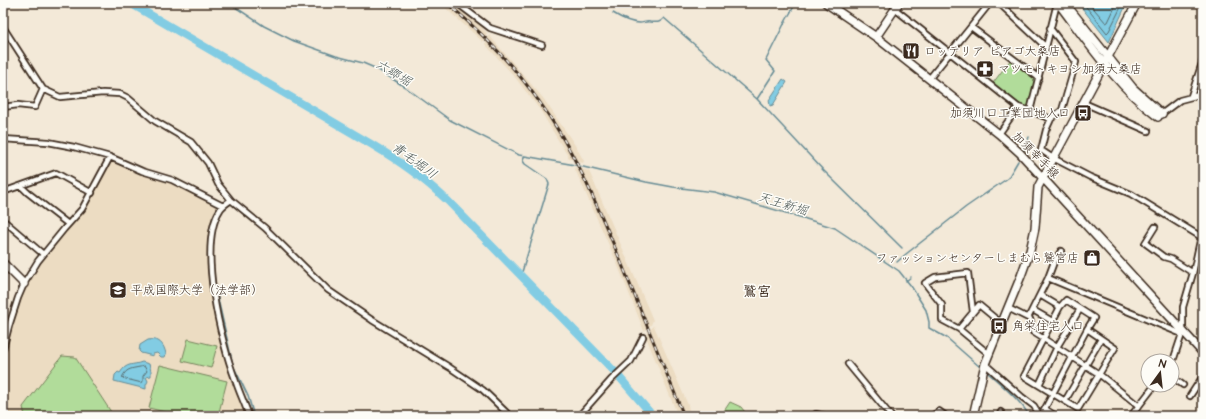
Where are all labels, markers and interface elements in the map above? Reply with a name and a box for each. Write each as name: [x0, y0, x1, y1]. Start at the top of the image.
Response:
restaurant icon: ロッテリア ピアゴ大桑店: [901, 41, 921, 61]
place label: ロッテリア ピアゴ大桑店: [924, 43, 1061, 60]
water label: 六郷堀: [372, 55, 416, 91]
pharmacy icon: マツモトキヨシ加須大桑店: [975, 59, 995, 79]
place label: マツモトキヨシ加須大桑店: [998, 61, 1142, 78]
bus stop icon: 加須川口工業団地入口: [1073, 103, 1093, 123]
place label: 加須川口工業団地入口: [950, 105, 1070, 122]
street label: 加須幸手線: [1008, 128, 1063, 183]
water label: 青毛堀川: [388, 138, 441, 183]
water label: 天王新堀: [755, 188, 811, 220]
shop icon: ファッションセンターしまむら鷲宮店: [1082, 248, 1102, 268]
place label: ファッションセンターしまむら鷲宮店: [876, 250, 1079, 267]
school or university icon: 平成国際大学（法学部）: [108, 280, 128, 300]
place label: 平成国際大学（法学部）: [131, 282, 263, 299]
district label: 鷲宮: [743, 282, 771, 302]
bus stop icon: 角栄住宅入口: [989, 316, 1009, 336]
place label: 角栄住宅入口: [1012, 318, 1084, 335]
north arrow: [1140, 353, 1180, 393]
text: N: [1157, 356, 1168, 372]

